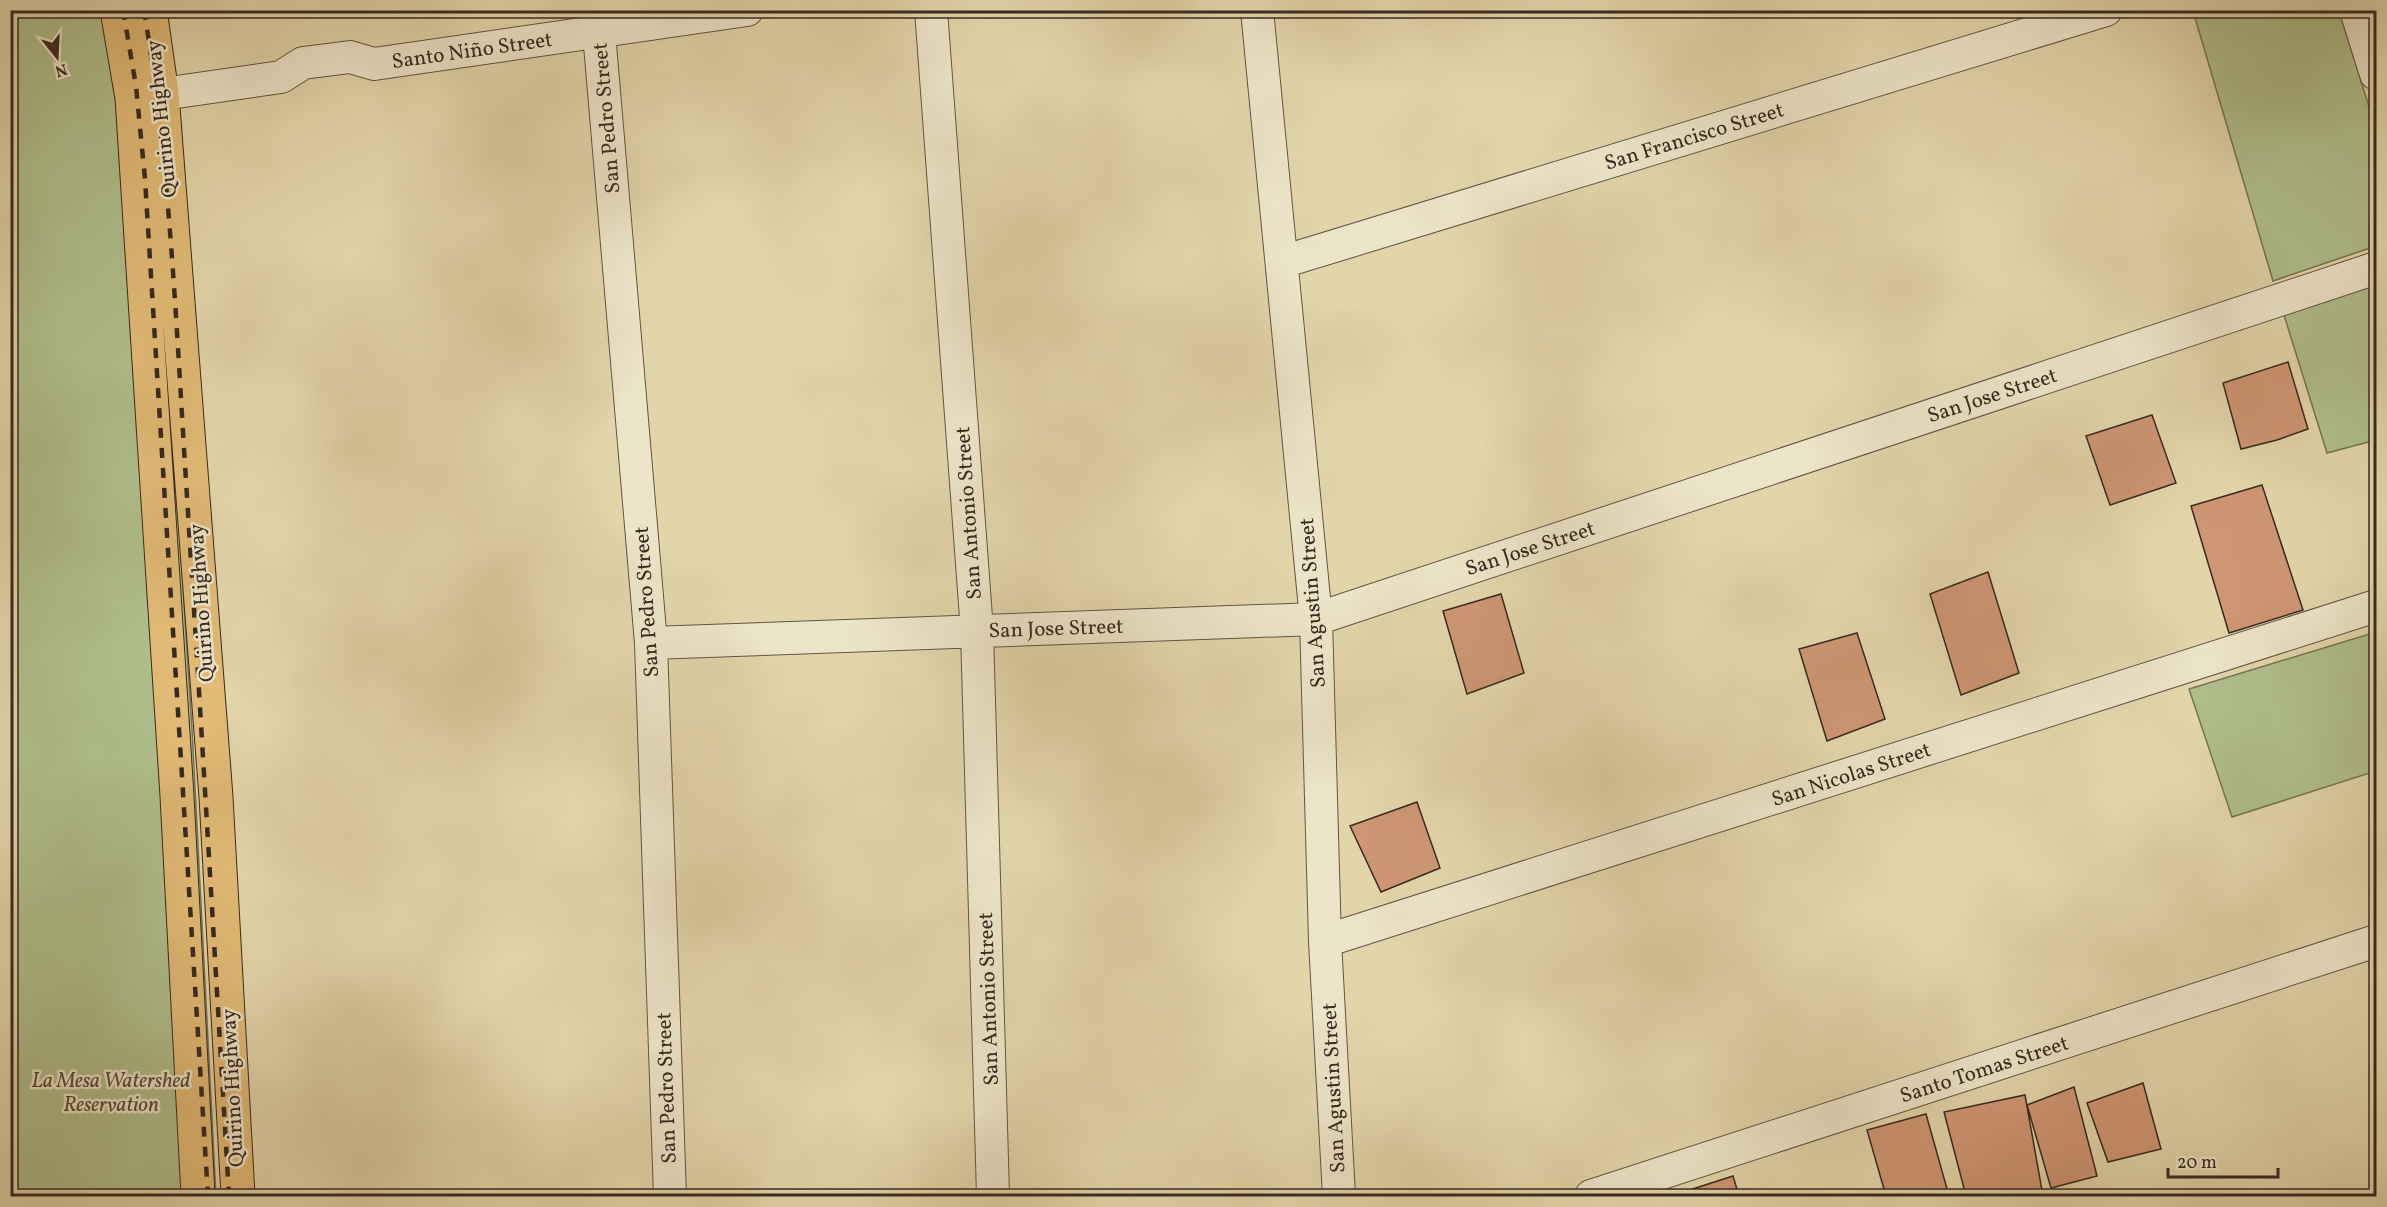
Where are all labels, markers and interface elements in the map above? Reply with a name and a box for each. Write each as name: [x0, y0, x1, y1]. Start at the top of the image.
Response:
street label: Santo Niño Street: [390, 26, 554, 77]
north arrow: [27, 27, 87, 87]
street label: Quirino Highway: [140, 38, 185, 199]
street label: San Pedro Street: [586, 41, 629, 195]
text: N: [52, 57, 70, 82]
street label: San Francisco Street: [1601, 96, 1788, 179]
street label: San Jose Street: [1924, 362, 2061, 431]
street label: San Antonio Street: [949, 425, 990, 601]
street label: San Jose Street: [1462, 515, 1599, 584]
street label: San Agustin Street: [1293, 517, 1334, 689]
street label: Quirino Highway: [182, 522, 222, 683]
street label: San Pedro Street: [628, 525, 667, 679]
street label: San Jose Street: [988, 613, 1124, 646]
street label: San Nicolas Street: [1768, 736, 1935, 815]
street label: San Antonio Street: [972, 912, 1007, 1086]
street label: San Agustin Street: [1316, 1002, 1353, 1174]
street label: Quirino Highway: [215, 1007, 252, 1168]
street label: San Pedro Street: [650, 1012, 685, 1164]
street label: Santo Tomas Street: [1896, 1029, 2073, 1111]
park label: La Mesa Watershed Reservation: [32, 1067, 190, 1120]
scale bar: [2168, 1141, 2278, 1179]
text: 20 m: [2177, 1151, 2217, 1176]

